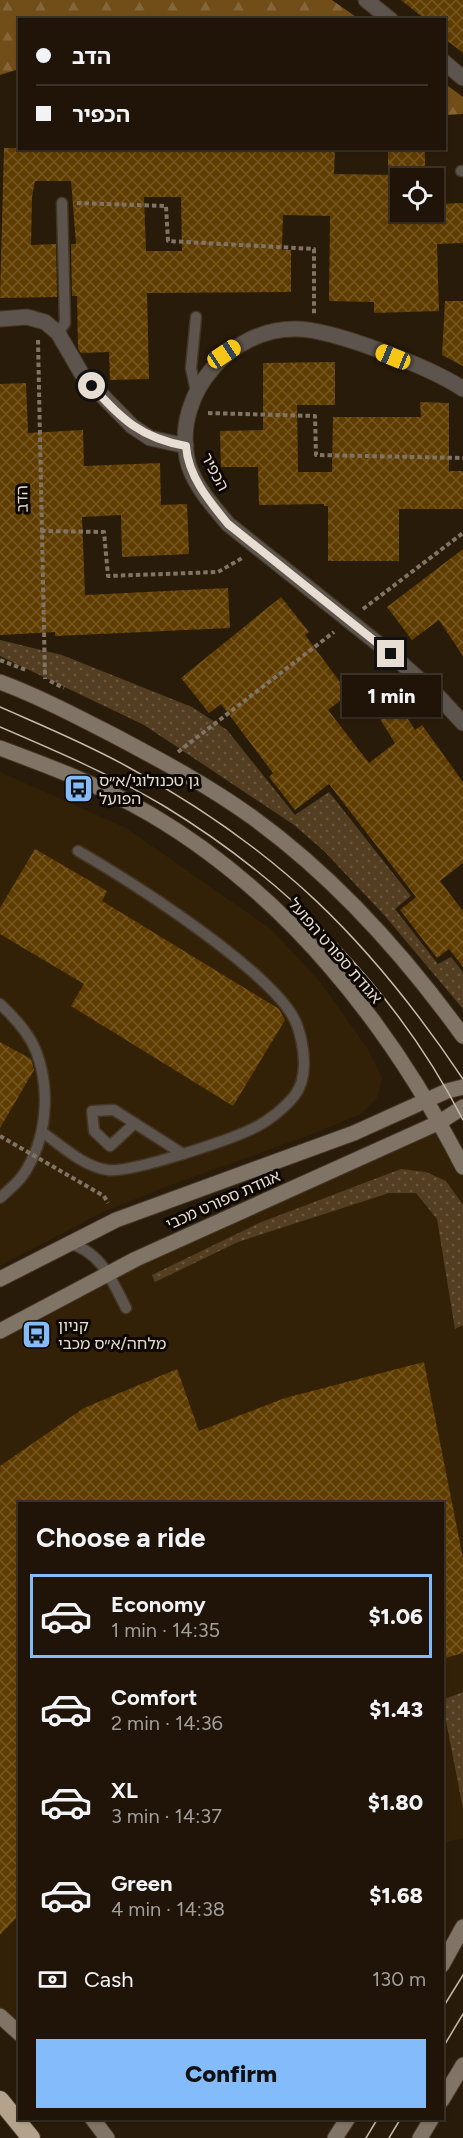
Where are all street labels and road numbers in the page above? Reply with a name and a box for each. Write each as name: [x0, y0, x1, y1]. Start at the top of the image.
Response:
street label: הכפיר: [197, 450, 233, 494]
street label: הדב: [12, 485, 32, 513]
street label: אגודת ספורט הפועל: [284, 894, 386, 1008]
street label: אגודת ספורט מכבי: [163, 1166, 283, 1234]

